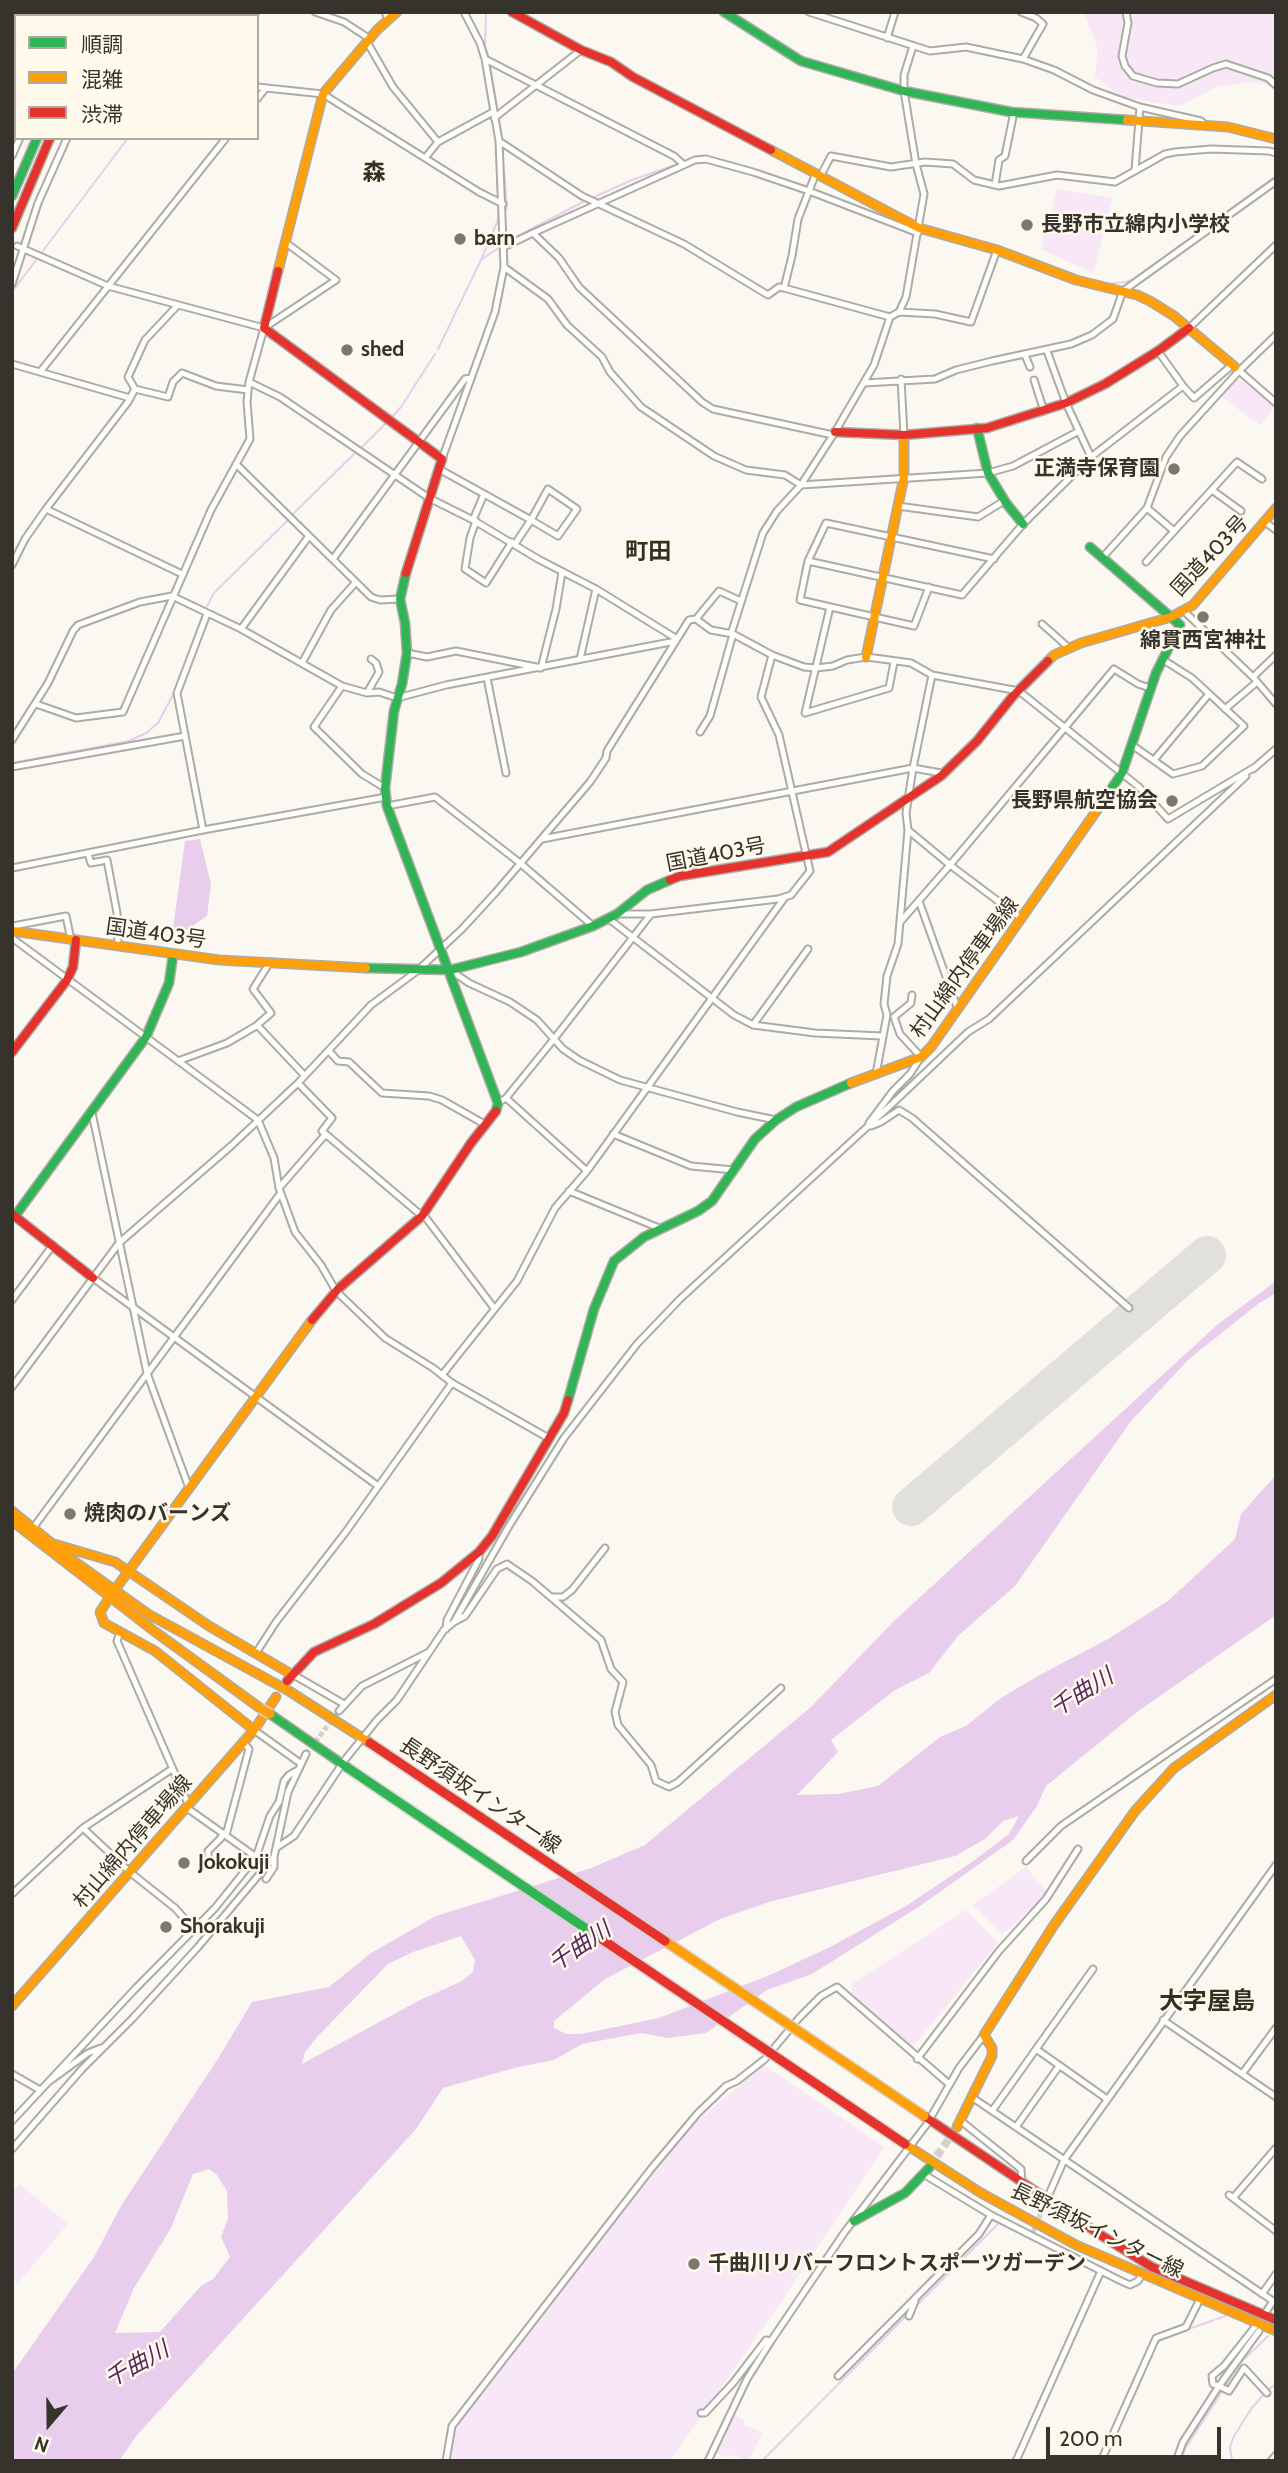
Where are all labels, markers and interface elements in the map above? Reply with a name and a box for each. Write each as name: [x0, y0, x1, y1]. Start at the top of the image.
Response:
legend: [14, 14, 259, 140]
text: 順調: [81, 32, 123, 57]
text: 混雑: [81, 67, 123, 92]
text: 渋滞: [81, 102, 123, 127]
district label: 森: [363, 159, 385, 187]
place label: 長野市立綿内小学校: [1041, 212, 1230, 238]
marker: 長野市立綿内小学校: [1019, 217, 1035, 233]
place label: barn: [474, 226, 515, 252]
marker: barn: [452, 231, 468, 247]
place label: shed: [361, 337, 404, 363]
marker: shed: [339, 342, 355, 358]
place label: 正満寺保育園: [1034, 456, 1160, 482]
marker: 正満寺保育園: [1166, 461, 1182, 477]
street label: 国道403号: [1166, 510, 1254, 602]
district label: 町田: [625, 538, 671, 566]
marker: 綿貫西宮神社: [1195, 609, 1211, 625]
place label: 綿貫西宮神社: [1140, 628, 1266, 654]
place label: 長野県航空協会: [1011, 788, 1158, 814]
marker: 長野県航空協会: [1164, 793, 1180, 809]
street label: 国道403号: [664, 833, 768, 877]
street label: 村山綿内停車場線: [905, 893, 1025, 1043]
street label: 国道403号: [104, 914, 208, 954]
place label: 焼肉のバーンズ: [84, 1501, 231, 1527]
marker: 焼肉のバーンズ: [62, 1506, 78, 1522]
water label: 千曲川: [1045, 1663, 1119, 1723]
street label: 長野須坂インター線: [395, 1733, 565, 1859]
street label: 村山綿内停車場線: [68, 1770, 198, 1914]
place label: Jokokuji: [198, 1850, 269, 1876]
marker: Jokokuji: [176, 1855, 192, 1871]
place label: Shorakuji: [180, 1914, 265, 1940]
water label: 千曲川: [544, 1916, 616, 1978]
marker: Shorakuji: [158, 1919, 174, 1935]
district label: 大字屋島: [1159, 1988, 1255, 2016]
street label: 長野須坂インター線: [1007, 2178, 1187, 2284]
place label: 千曲川リバーフロントスポーツガーデン: [708, 2251, 1086, 2277]
marker: 千曲川リバーフロントスポーツガーデン: [686, 2256, 702, 2272]
water label: 千曲川: [100, 2336, 174, 2394]
north arrow: [14, 2389, 84, 2459]
scale bar: [1050, 2414, 1225, 2458]
text: 200 m: [1059, 2426, 1122, 2451]
text: N: [31, 2431, 52, 2457]

